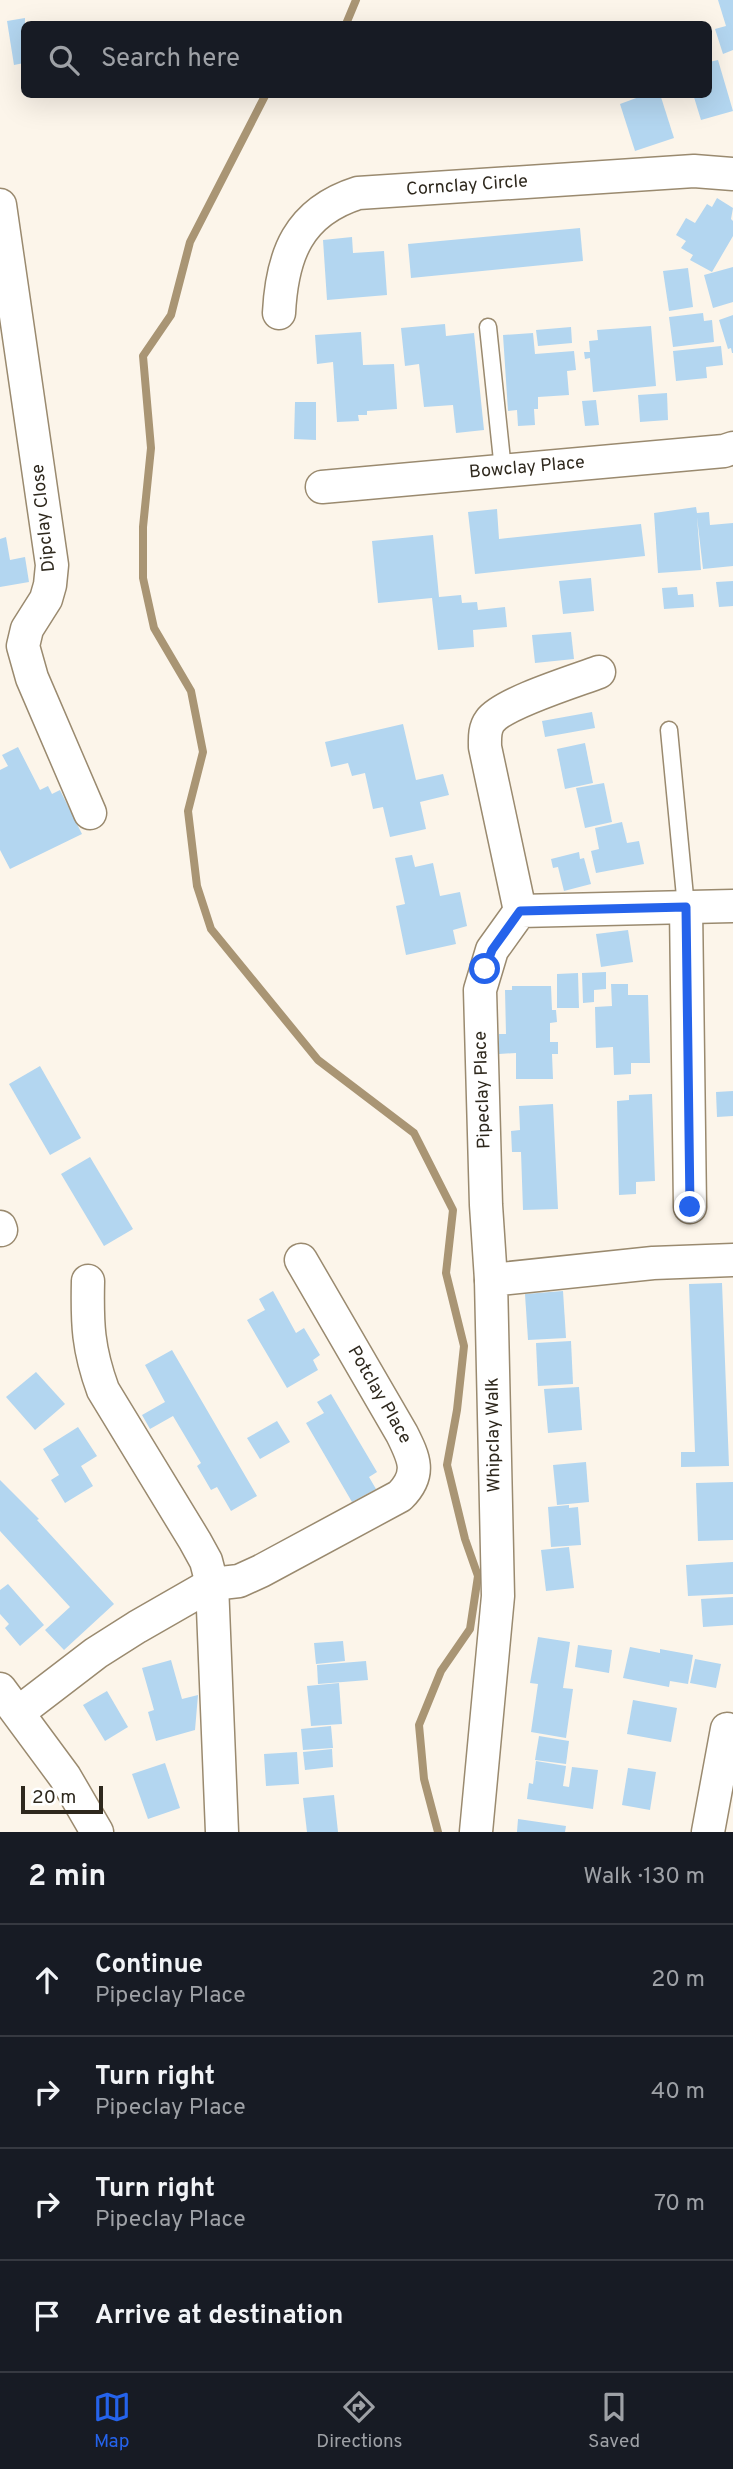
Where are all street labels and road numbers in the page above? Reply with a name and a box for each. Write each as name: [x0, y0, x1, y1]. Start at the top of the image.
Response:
street label: Cornclay Circle: [405, 170, 529, 202]
street label: Bowclay Place: [468, 451, 586, 485]
street label: Dipclay Close: [27, 463, 61, 573]
street label: Pipeclay Place: [469, 1031, 497, 1149]
street label: Potclay Place: [342, 1342, 416, 1448]
street label: Whipclay Walk: [481, 1377, 507, 1493]

